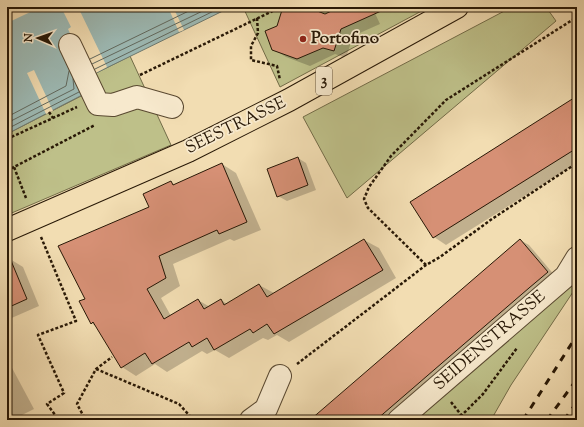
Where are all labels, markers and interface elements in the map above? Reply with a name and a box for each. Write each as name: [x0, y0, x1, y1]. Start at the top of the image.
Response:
north arrow: [18, 18, 58, 58]
place label: Portofino: [311, 27, 379, 51]
text: N: [21, 33, 37, 43]
marker: Portofino: [298, 34, 308, 44]
road number: 3: [316, 67, 332, 95]
street label: SEESTRASSE: [182, 91, 290, 161]
street label: SEIDENSTRASSE: [429, 285, 551, 397]

